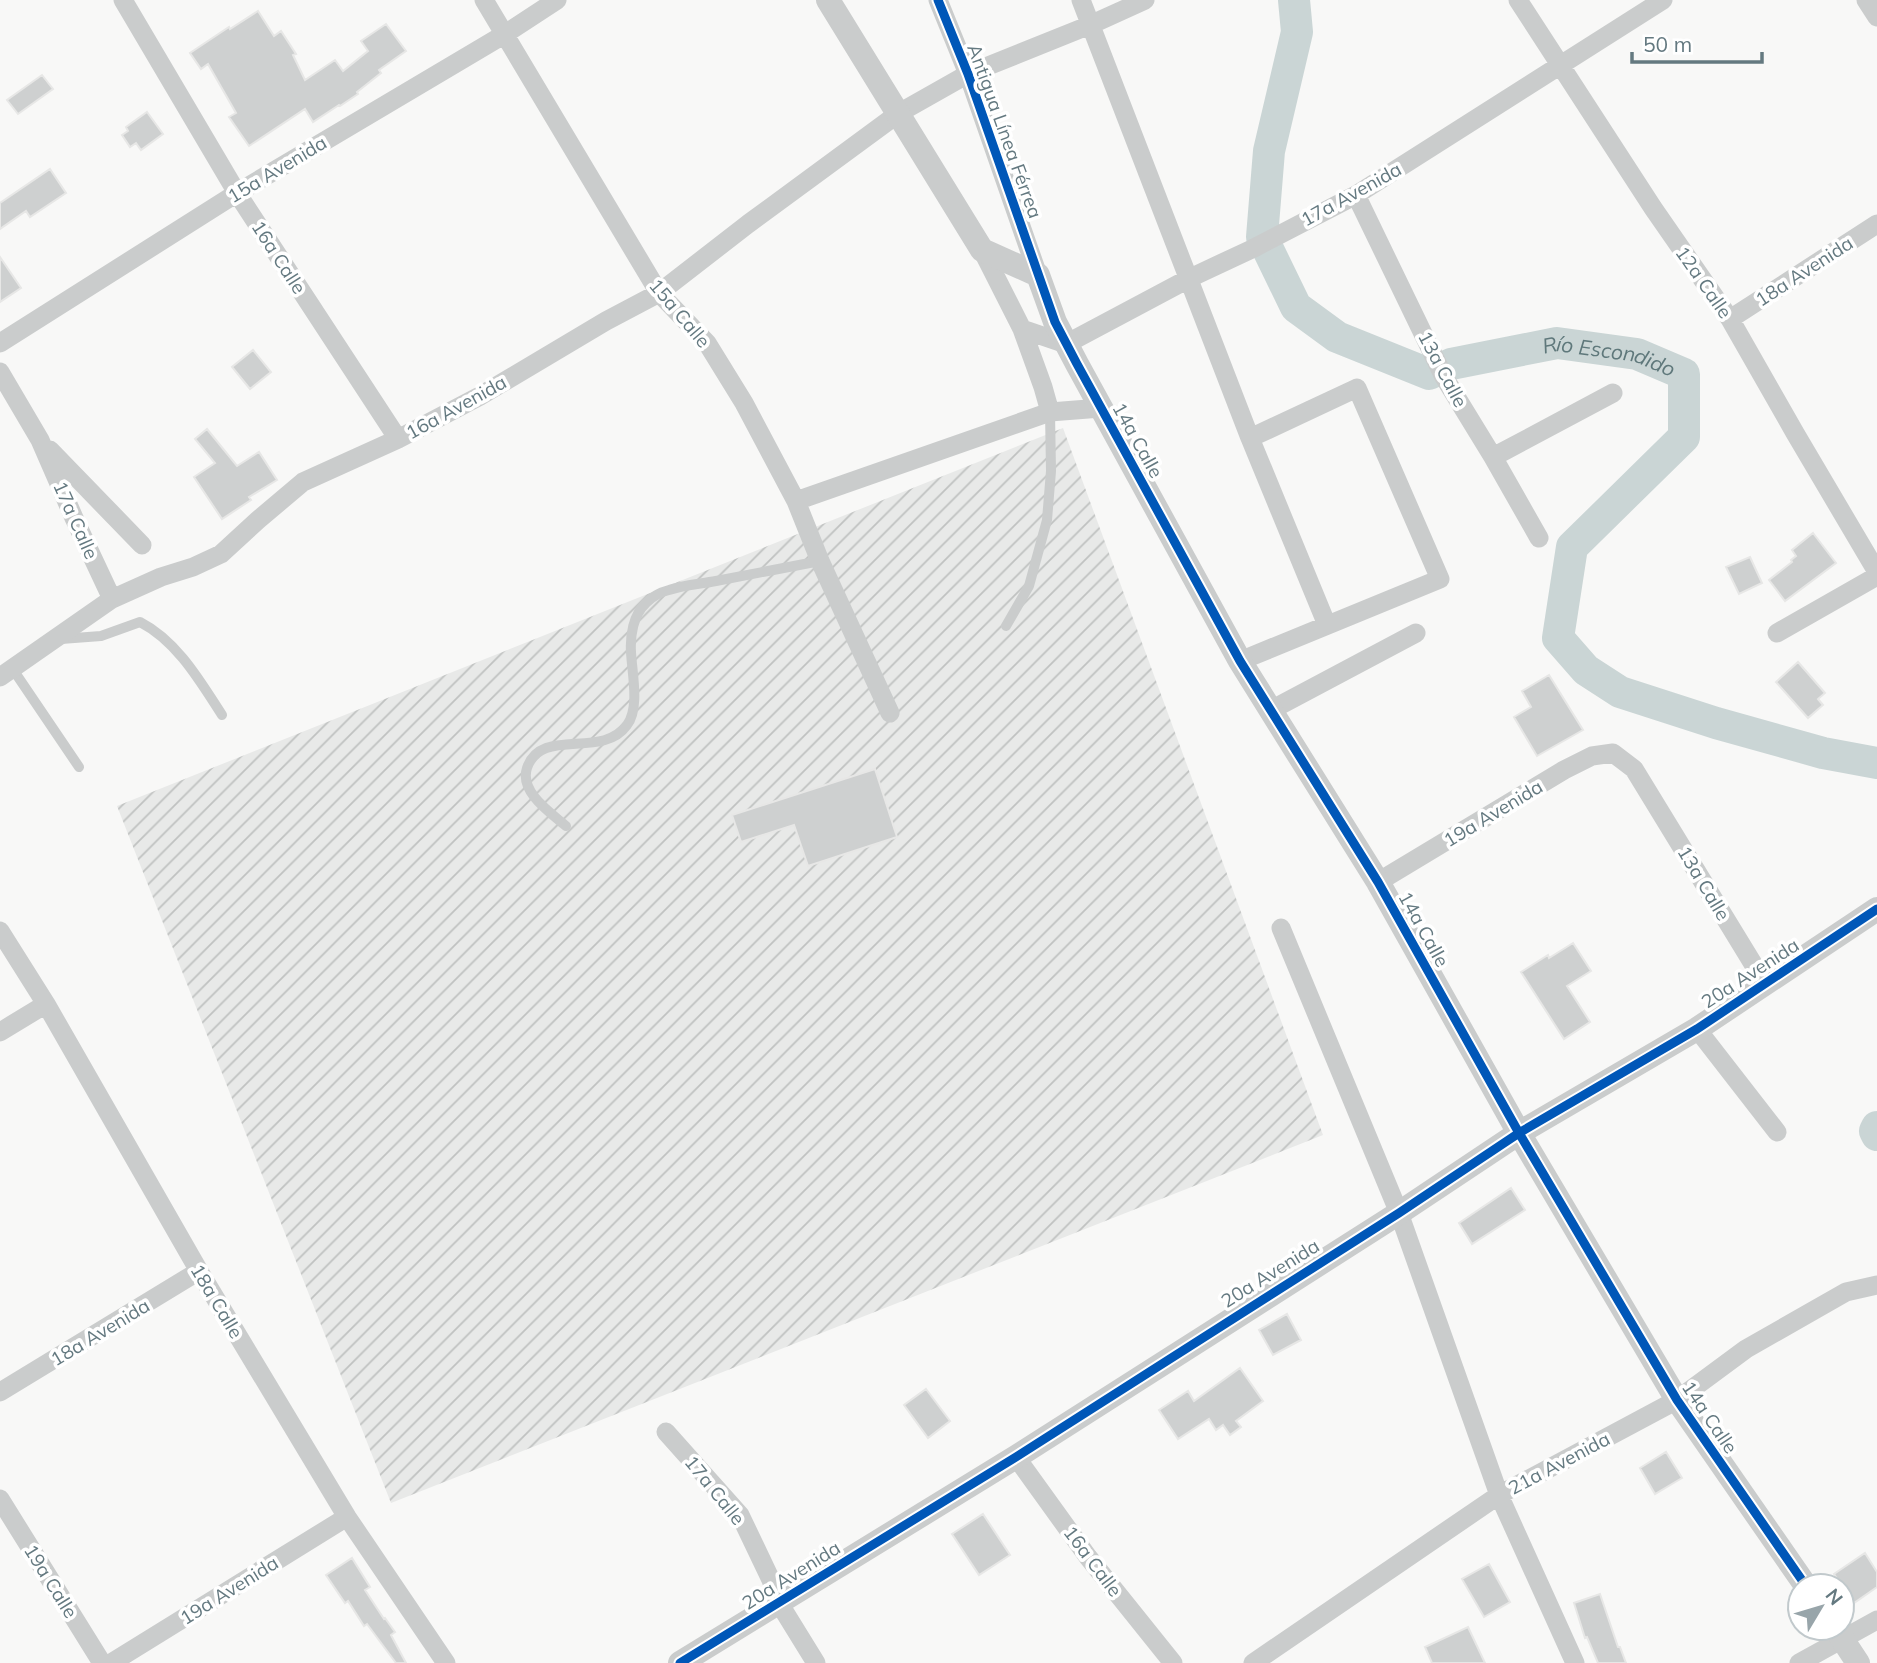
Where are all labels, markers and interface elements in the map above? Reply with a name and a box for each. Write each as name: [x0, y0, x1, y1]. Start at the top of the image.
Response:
scale bar: [1632, 21, 1762, 65]
text: 50 m: [1643, 31, 1692, 57]
street label: Antigua Línea Férrea: [962, 41, 1048, 221]
street label: 15a Avenida: [223, 130, 331, 208]
street label: 17a Avenida: [1296, 157, 1406, 231]
street label: 16a Calle: [246, 216, 312, 298]
street label: 18a Avenida: [1751, 231, 1857, 311]
street label: 12a Calle: [1670, 241, 1738, 323]
street label: 15a Calle: [644, 274, 716, 352]
street label: 13a Calle: [1413, 327, 1473, 411]
water label: Río Escondido: [1540, 330, 1680, 382]
street label: 16a Avenida: [401, 370, 511, 444]
street label: 14a Calle: [1107, 398, 1169, 482]
street label: 17a Calle: [48, 477, 104, 563]
street label: 19a Avenida: [1439, 774, 1547, 852]
street label: 13a Calle: [1672, 841, 1736, 925]
street label: 14a Calle: [1393, 887, 1455, 971]
street label: 20a Avenida: [1697, 933, 1803, 1013]
street label: 20a Avenida: [1216, 1233, 1324, 1313]
street label: 18a Calle: [185, 1259, 249, 1343]
street label: 18a Avenida: [46, 1293, 154, 1371]
street label: 14a Calle: [1677, 1376, 1743, 1458]
street label: 21a Avenida: [1504, 1426, 1614, 1500]
street label: 17a Calle: [680, 1450, 750, 1530]
street label: 16a Calle: [1059, 1521, 1127, 1601]
street label: 20a Avenida: [737, 1535, 845, 1615]
street label: 19a Calle: [19, 1540, 83, 1622]
street label: 19a Avenida: [175, 1550, 283, 1630]
north arrow: [1786, 1572, 1856, 1642]
text: N: [1821, 1583, 1848, 1610]

